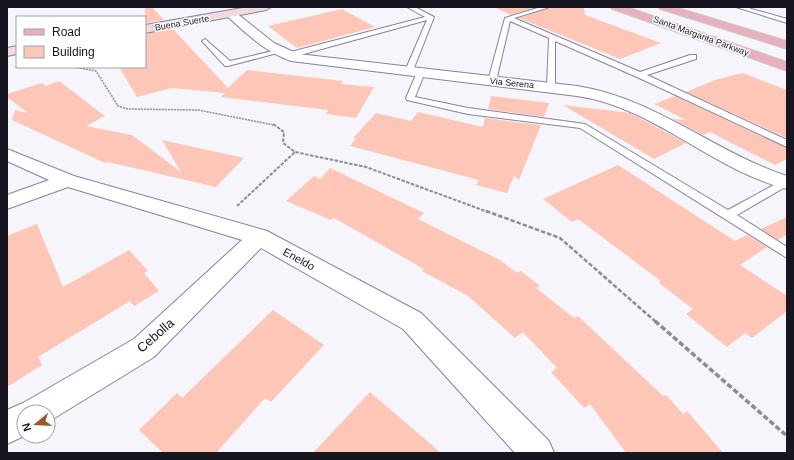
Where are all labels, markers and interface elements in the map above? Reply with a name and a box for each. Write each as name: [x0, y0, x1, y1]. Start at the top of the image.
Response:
street label: Buena Suerte: [154, 13, 210, 33]
street label: Santa Margarita Parkway: [652, 14, 751, 58]
legend: [16, 16, 146, 68]
text: Road: [52, 25, 81, 39]
text: Building: [52, 45, 95, 59]
street label: Via Serena: [489, 76, 535, 90]
street label: Eneldo: [281, 245, 317, 273]
street label: Cebolla: [134, 315, 177, 356]
north arrow: [16, 404, 56, 444]
text: N: [20, 421, 33, 433]

